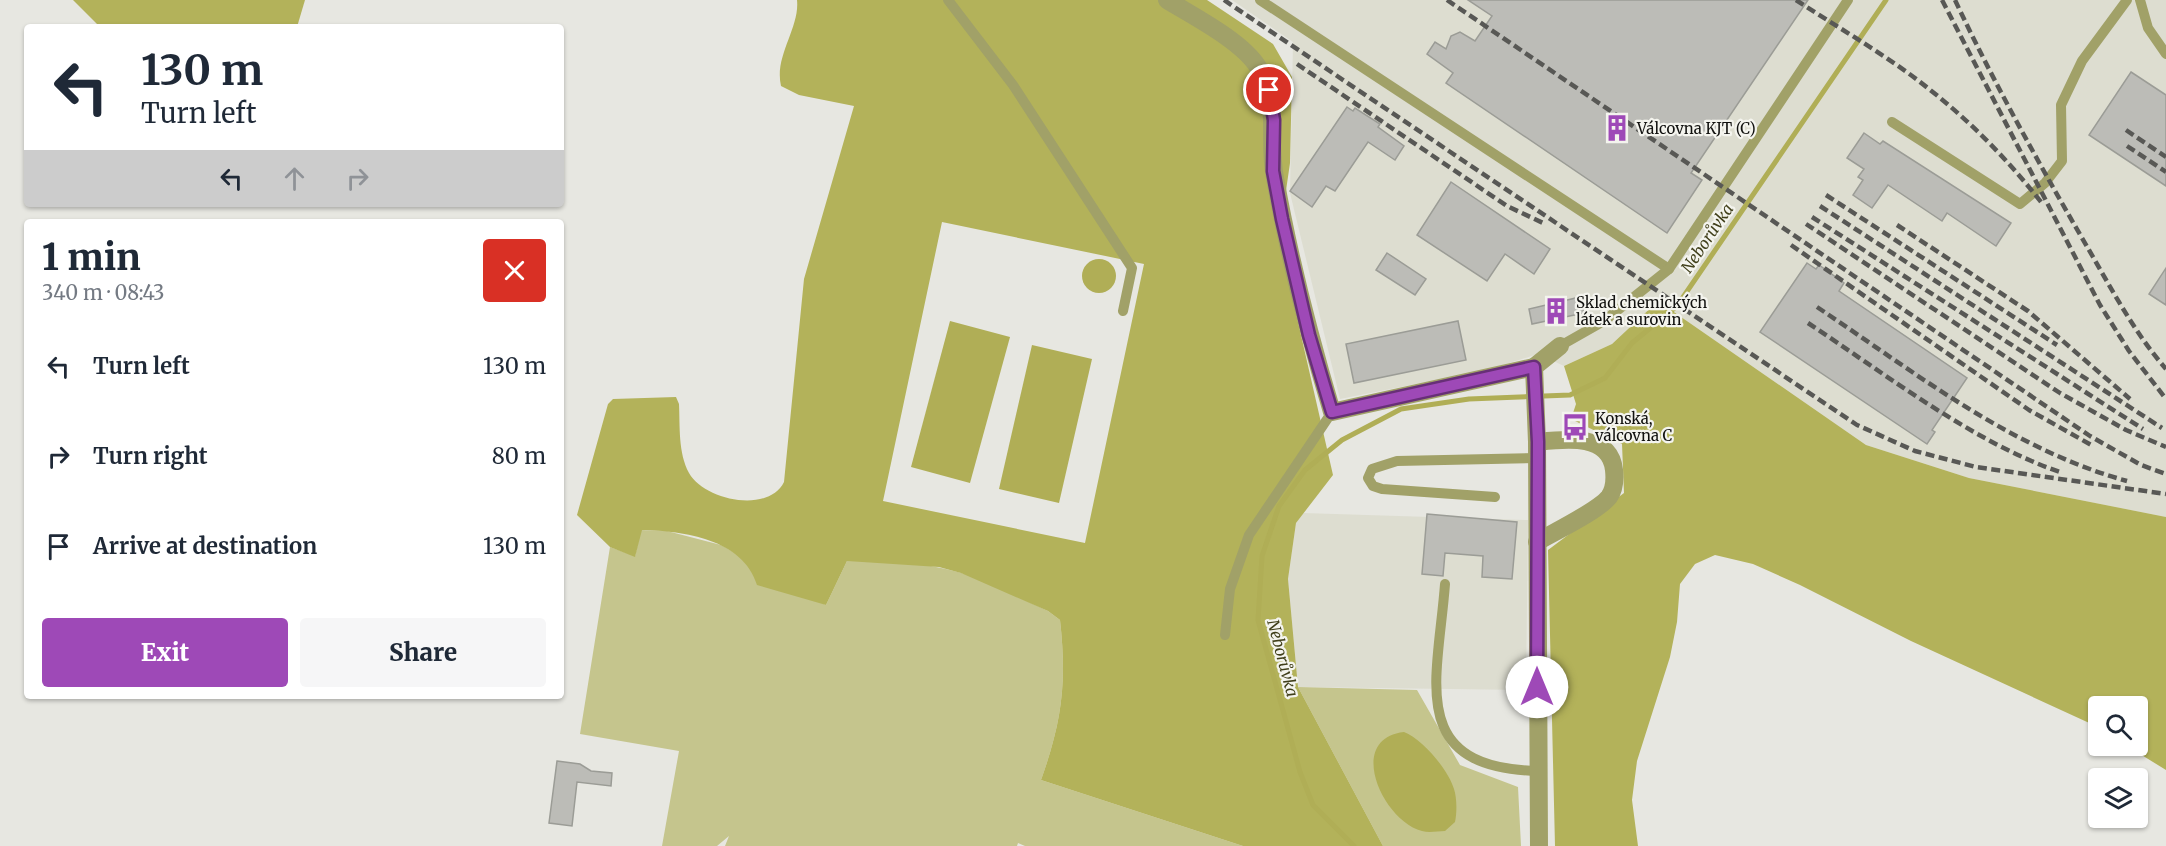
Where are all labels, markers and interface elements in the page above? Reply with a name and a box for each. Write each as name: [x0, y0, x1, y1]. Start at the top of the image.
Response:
text: 130 m: [141, 44, 263, 96]
icon: left: [42, 48, 120, 126]
pin: [1243, 64, 1294, 115]
icon: arrive: [1252, 73, 1285, 106]
text: Turn left: [141, 96, 256, 130]
building icon: Válcovna KJT (C): [1602, 113, 1632, 143]
place label: Válcovna KJT (C): [1636, 119, 1756, 138]
icon: left: [215, 162, 248, 195]
icon: ahead: [278, 162, 311, 195]
icon: right: [341, 162, 374, 195]
water label: Neborůvka: [1677, 200, 1737, 276]
text: 1 min: [42, 235, 141, 280]
button: close: [483, 239, 546, 302]
text: 340 m · 08:43: [42, 280, 165, 305]
place label: Sklad chemických látek a surovin: [1576, 293, 1707, 329]
building icon: Sklad chemických látek a surovin: [1541, 296, 1571, 326]
icon: left: [42, 350, 75, 383]
text: Turn left: [93, 352, 190, 380]
text: 130 m: [483, 352, 546, 380]
place label: Konská, válcovna C: [1594, 409, 1673, 445]
bus stop icon: Konská, válcovna C: [1560, 412, 1590, 442]
icon: right: [42, 440, 75, 473]
text: Turn right: [93, 442, 207, 470]
text: 80 m: [492, 442, 546, 470]
icon: arrive: [42, 530, 75, 563]
text: Arrive at destination: [93, 532, 317, 560]
text: 130 m: [483, 532, 546, 560]
water label: Neborůvka: [1263, 617, 1303, 699]
button: Exit: [42, 618, 288, 687]
button: Share: [300, 618, 546, 687]
position arrow: [1505, 655, 1569, 719]
map controls: [2088, 696, 2148, 828]
button: search: [2088, 696, 2148, 756]
button: layers: [2088, 768, 2148, 828]

